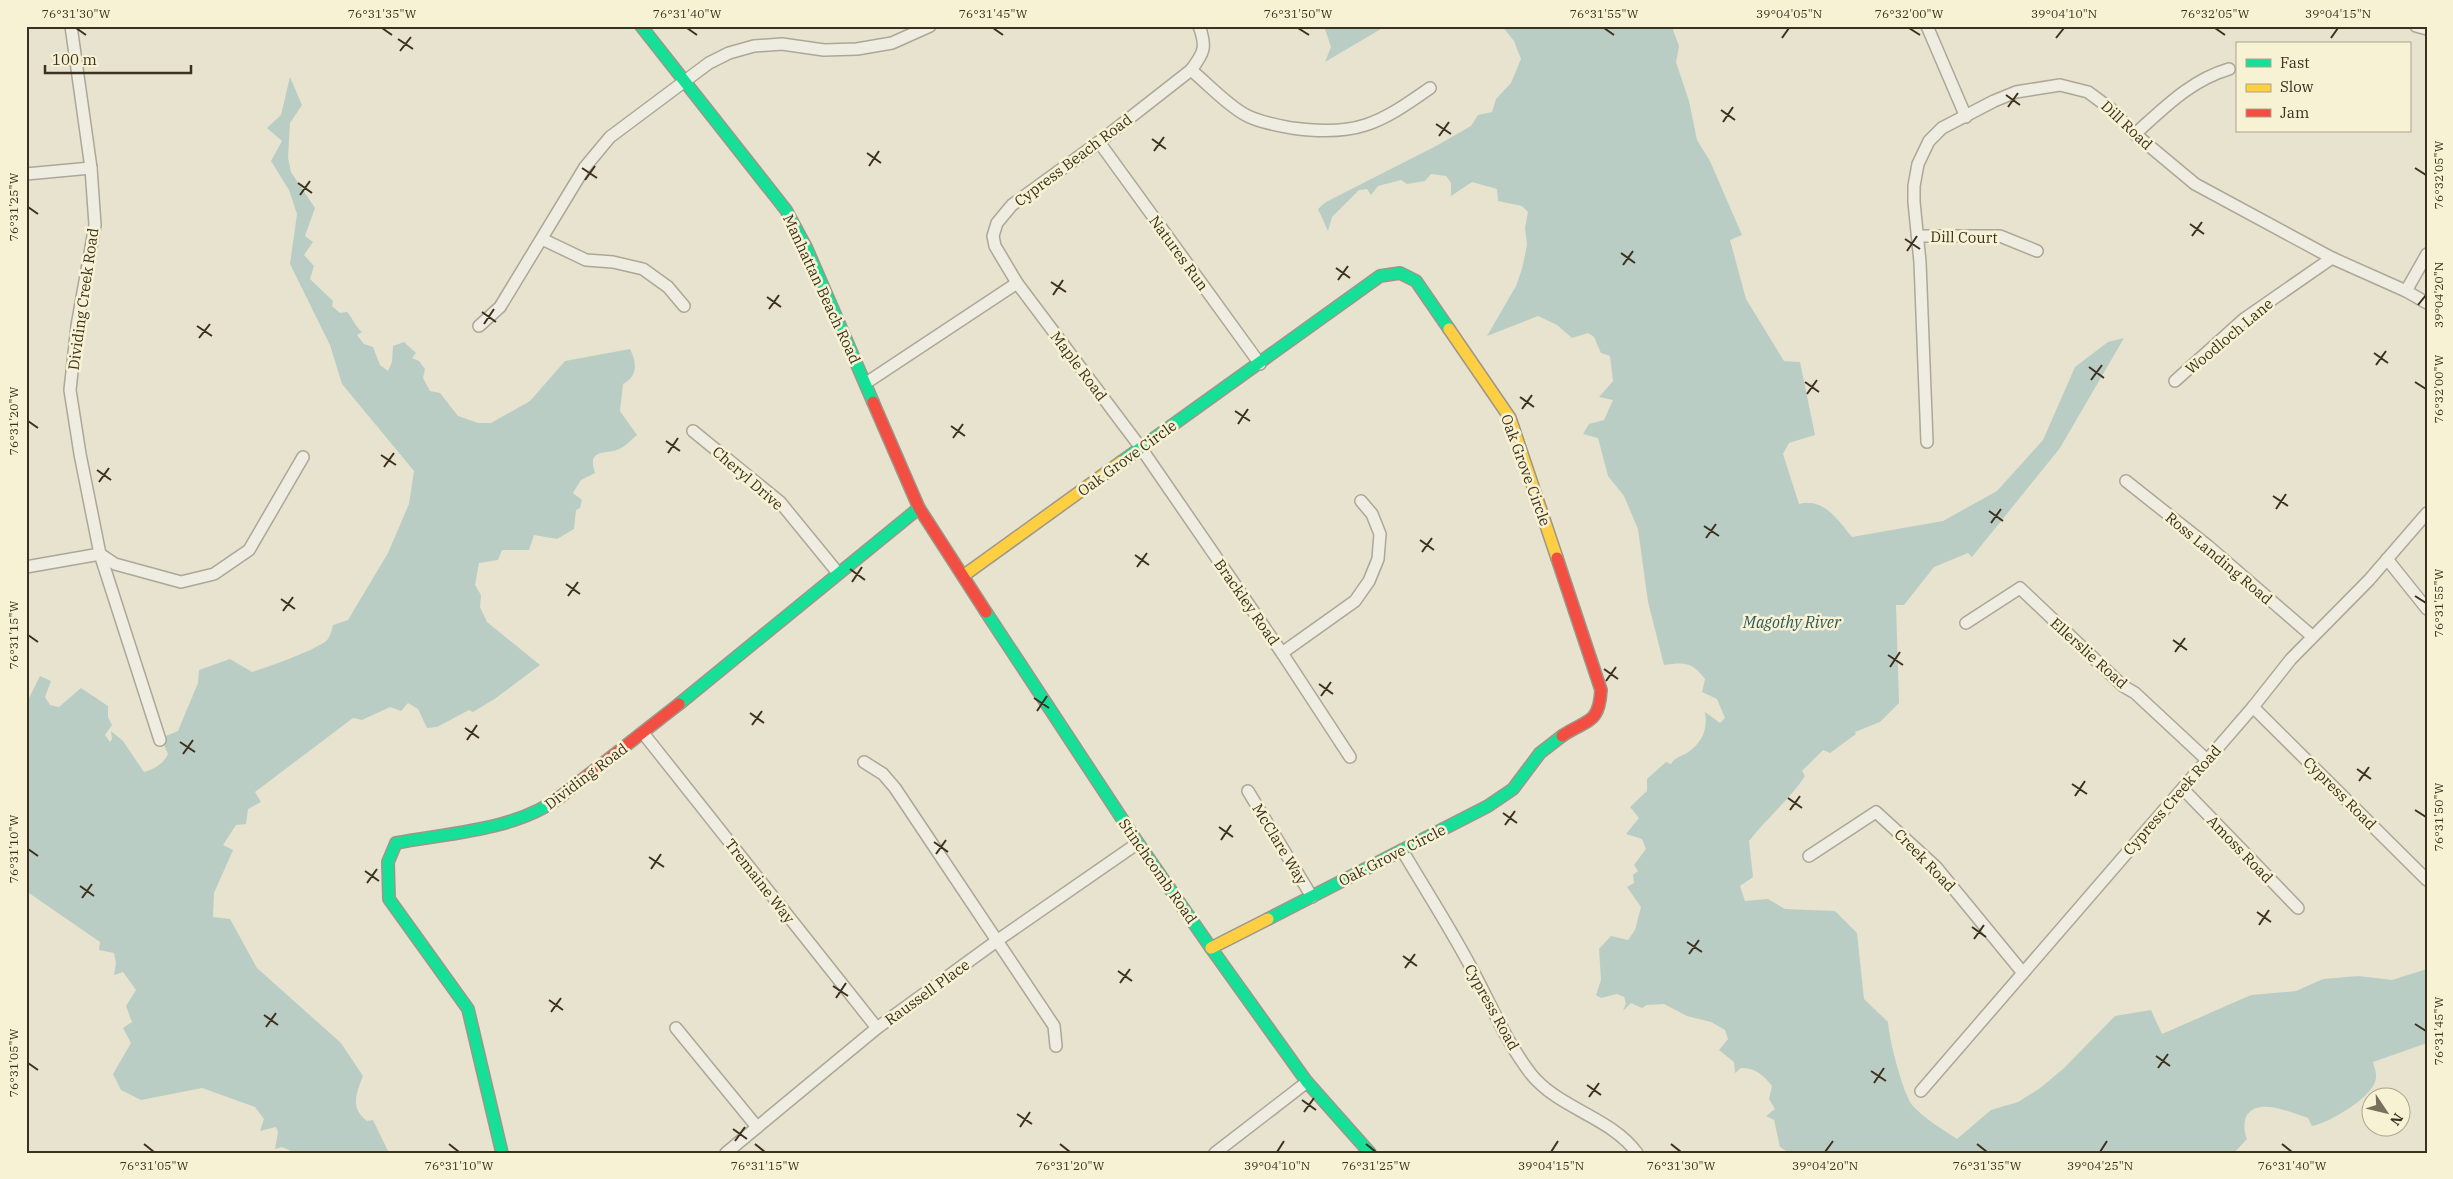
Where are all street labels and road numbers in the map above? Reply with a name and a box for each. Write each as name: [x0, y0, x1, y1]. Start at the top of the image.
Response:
street label: Dill Road: [2097, 96, 2157, 154]
street label: Cypress Beach Road: [1010, 110, 1136, 210]
street label: Manhattan Beach Road: [779, 211, 865, 367]
street label: Natures Run: [1145, 212, 1213, 295]
street label: Dividing Creek Road: [64, 227, 102, 371]
street label: Dill Court: [1930, 227, 1998, 247]
street label: Woodloch Lane: [2181, 294, 2277, 378]
street label: Maple Road: [1047, 327, 1111, 405]
street label: Oak Grove Circle: [1497, 411, 1555, 529]
street label: Oak Grove Circle: [1074, 416, 1180, 500]
street label: Cheryl Drive: [709, 442, 787, 514]
street label: Ross Landing Road: [2162, 508, 2276, 608]
street label: Brackley Road: [1210, 555, 1284, 649]
street label: Ellerslie Road: [2047, 613, 2131, 693]
street label: Dividing Road: [541, 739, 631, 813]
street label: Cypress Creek Road: [2119, 741, 2225, 859]
street label: Cypress Road: [2300, 753, 2380, 833]
street label: McClare Way: [1248, 800, 1312, 888]
street label: Amoss Road: [2203, 811, 2277, 887]
street label: Stinchcomb Road: [1115, 815, 1201, 927]
street label: Oak Grove Circle: [1335, 820, 1449, 890]
street label: Creek Road: [1890, 825, 1960, 895]
street label: Tremaine Way: [721, 835, 799, 927]
street label: Raussell Place: [881, 955, 973, 1029]
street label: Cypress Road: [1461, 961, 1523, 1053]

